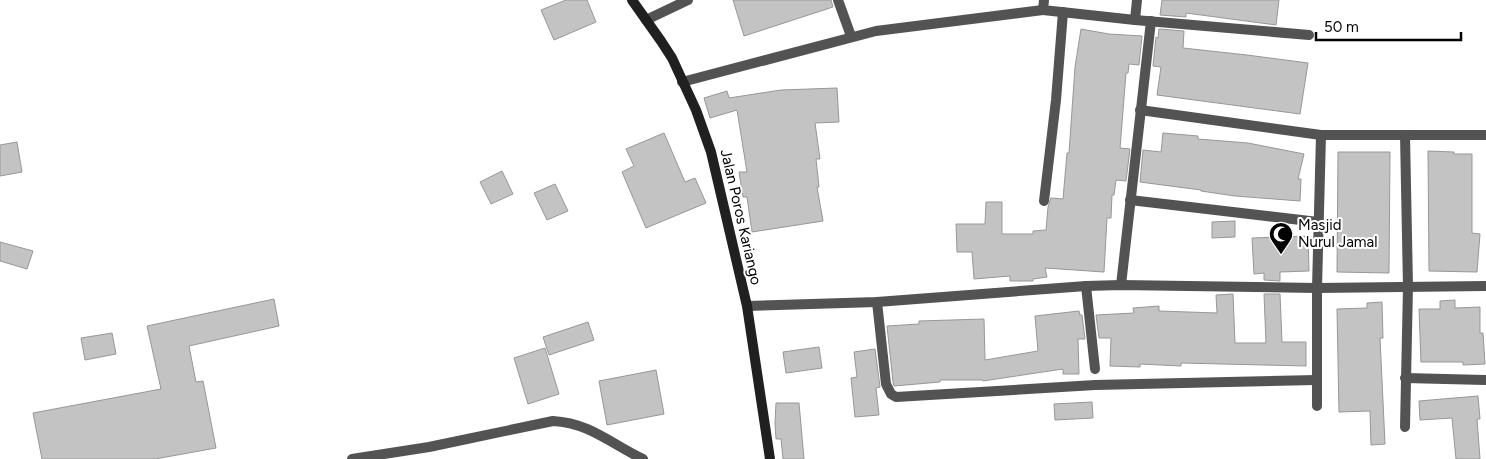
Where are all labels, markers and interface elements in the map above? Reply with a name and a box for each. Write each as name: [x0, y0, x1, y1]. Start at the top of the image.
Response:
scale bar: [1316, 10, 1461, 42]
text: 50 m: [1324, 18, 1359, 36]
street label: Jalan Poros Kariango: [717, 147, 765, 287]
place label: Masjid Nurul Jamal: [1298, 216, 1378, 251]
mosque icon: Masjid Nurul Jamal: [1268, 221, 1294, 255]

